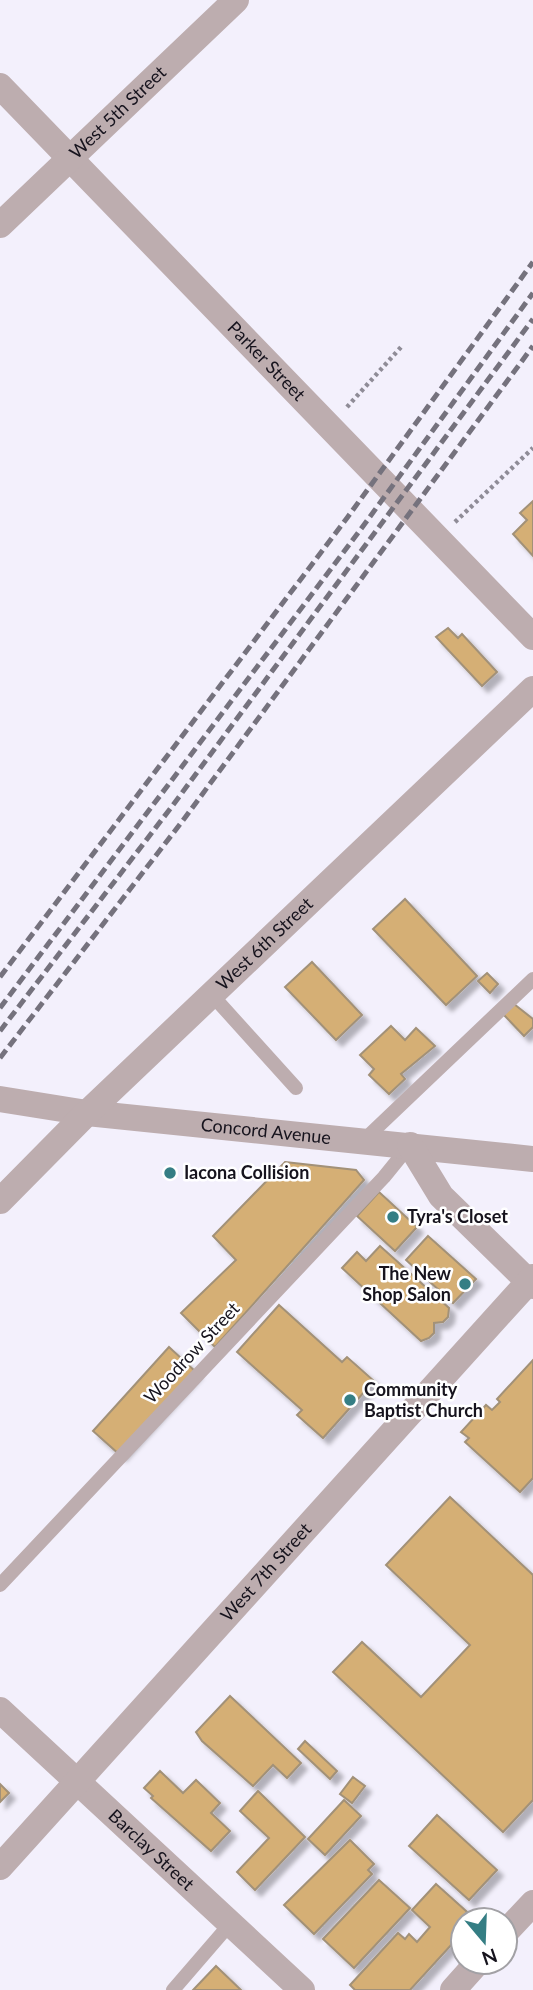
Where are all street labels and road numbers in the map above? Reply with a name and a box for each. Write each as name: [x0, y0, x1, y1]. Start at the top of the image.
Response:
street label: West 5th Street: [64, 60, 171, 163]
street label: Parker Street: [223, 316, 311, 405]
street label: West 6th Street: [211, 892, 317, 994]
street label: Concord Avenue: [200, 1113, 332, 1148]
street label: Woodrow Street: [139, 1297, 244, 1407]
street label: West 7th Street: [215, 1518, 316, 1625]
street label: Barclay Street: [104, 1804, 200, 1895]

